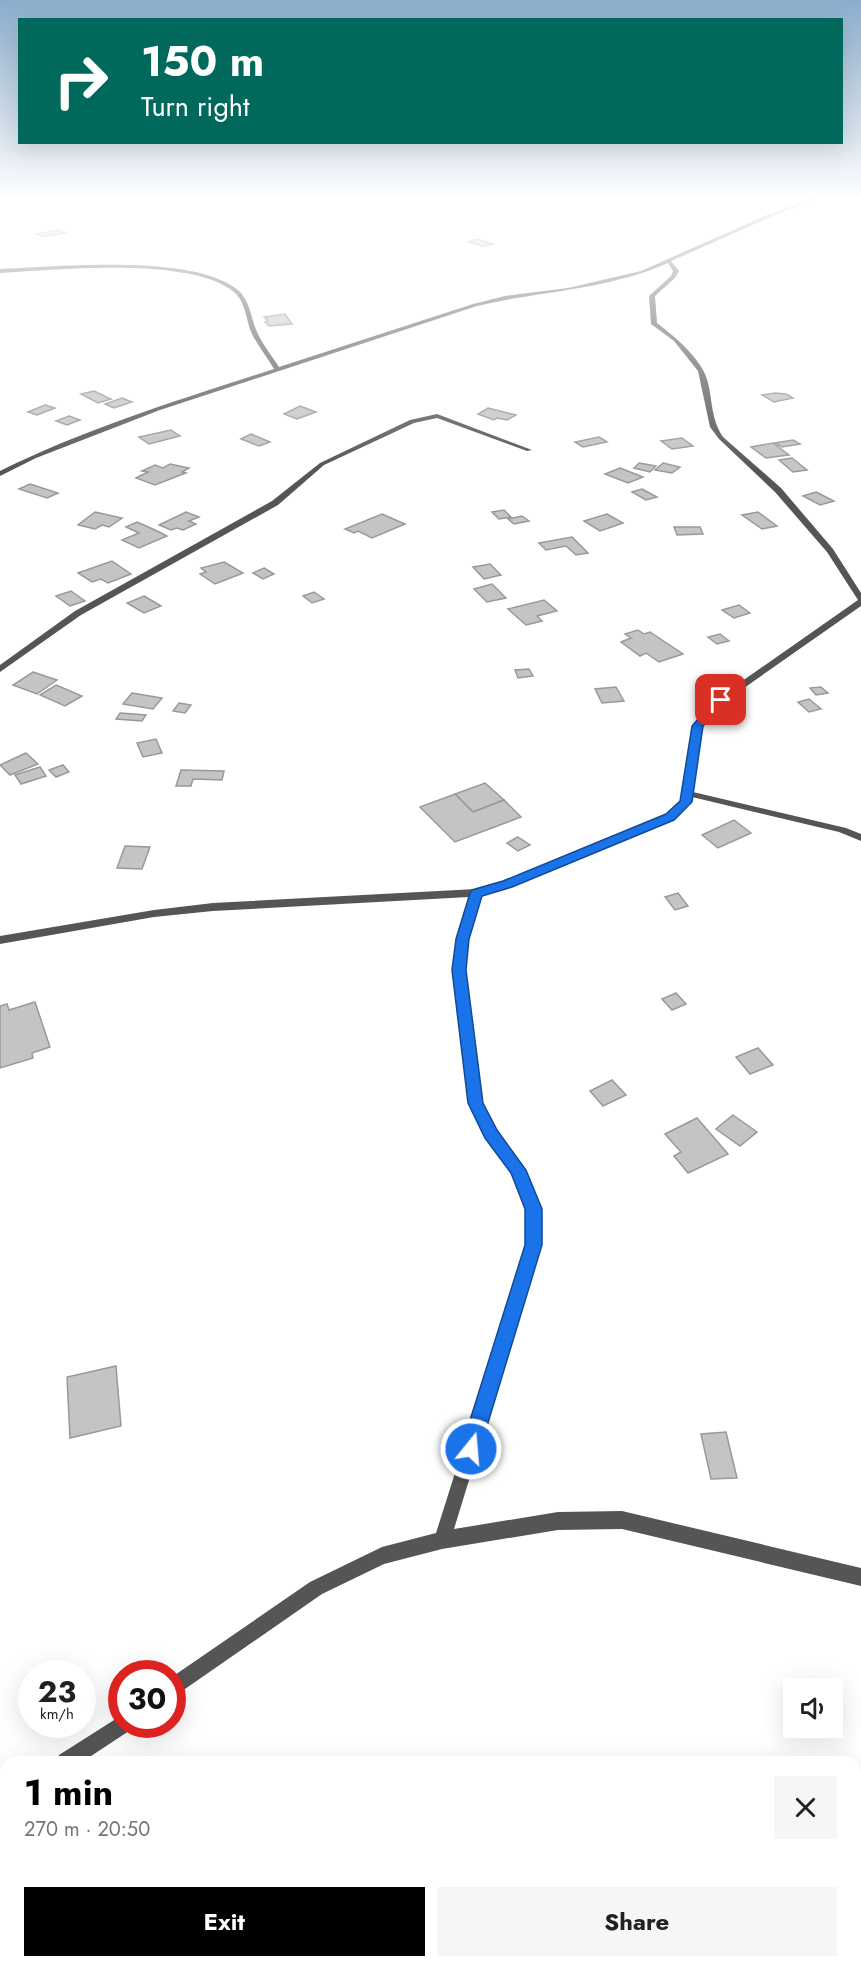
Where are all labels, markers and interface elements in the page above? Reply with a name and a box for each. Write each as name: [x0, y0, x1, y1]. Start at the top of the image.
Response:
text: 150 m: [141, 31, 264, 92]
icon: right: [42, 42, 120, 120]
text: Turn right: [141, 87, 249, 126]
pin: [695, 674, 746, 725]
icon: arrive: [704, 683, 737, 716]
position arrow: [439, 1417, 503, 1481]
speed limit sign: 30: [108, 1660, 186, 1738]
text: 23: [38, 1670, 76, 1713]
map controls: [783, 1678, 843, 1738]
button: sound: [783, 1678, 843, 1738]
text: km/h: [40, 1703, 74, 1725]
text: 1 min: [24, 1766, 113, 1818]
button: close: [774, 1776, 837, 1839]
text: 270 m · 20:50: [24, 1815, 150, 1844]
button: Exit: [24, 1887, 425, 1956]
button: Share: [437, 1887, 837, 1956]

